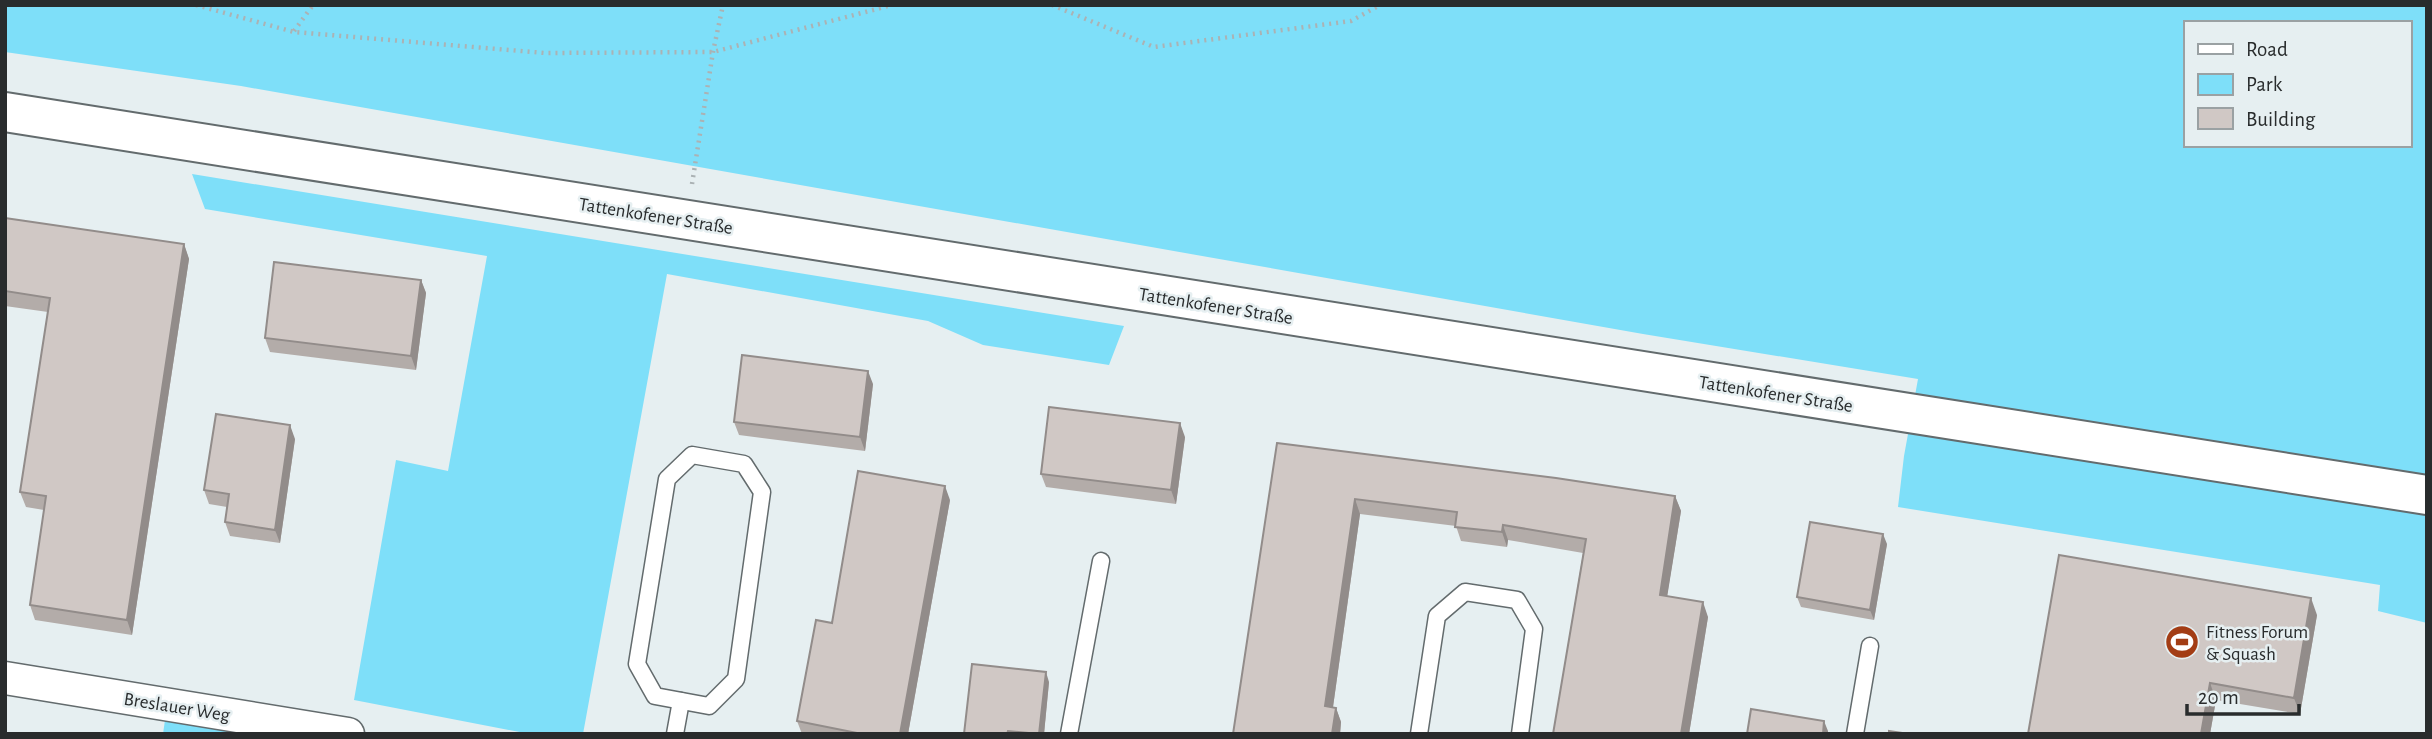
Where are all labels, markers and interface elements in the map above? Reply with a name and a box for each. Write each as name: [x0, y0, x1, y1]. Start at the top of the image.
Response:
legend: [2184, 21, 2411, 147]
text: Road: [2246, 39, 2288, 60]
text: Park: [2246, 74, 2283, 95]
text: Building: [2246, 109, 2316, 130]
street label: Tattenkofener Straße: [577, 195, 734, 238]
street label: Tattenkofener Straße: [1137, 285, 1294, 328]
street label: Tattenkofener Straße: [1697, 373, 1854, 416]
sports icon: Fitness Forum & Squash: [2163, 623, 2201, 661]
place label: Fitness Forum & Squash: [2206, 623, 2308, 664]
scale bar: [2187, 672, 2299, 716]
text: 20 m: [2198, 687, 2239, 708]
street label: Breslauer Weg: [122, 690, 232, 725]

